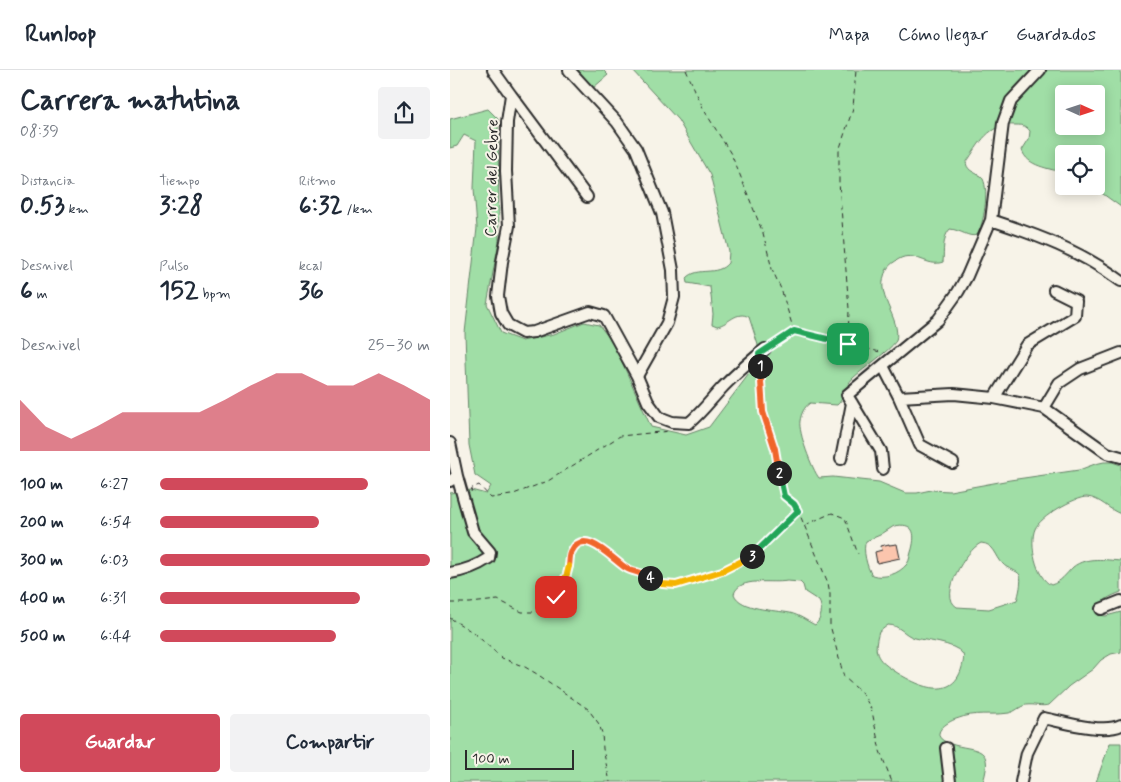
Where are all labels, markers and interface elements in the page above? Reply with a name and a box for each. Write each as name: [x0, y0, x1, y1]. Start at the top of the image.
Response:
text: Runloop: [25, 19, 97, 50]
text: Mapa: [829, 23, 870, 47]
text: Cómo llegar: [898, 23, 988, 47]
text: Guardados: [1016, 23, 1096, 47]
text: Carrera matutina: [20, 83, 240, 120]
north arrow: [1055, 85, 1105, 135]
map controls: [1055, 85, 1105, 195]
button: share: [378, 87, 430, 139]
street label: Carrer del Gebre: [480, 119, 504, 237]
text: 08:39: [20, 121, 59, 142]
button: locate: [1055, 145, 1105, 195]
text: Distancia: [20, 172, 75, 190]
text: Tiempo: [159, 172, 200, 190]
text: Ritmo: [299, 172, 336, 190]
text: 0.53: [20, 190, 65, 223]
text: 3:28: [159, 190, 203, 223]
text: 6:32: [299, 190, 343, 223]
text: km: [65, 200, 89, 218]
text: /km: [343, 200, 373, 218]
text: Desnivel: [20, 257, 73, 275]
text: Pulso: [159, 257, 189, 275]
text: kcal: [299, 257, 322, 275]
text: 6: [20, 275, 33, 308]
text: 152: [159, 275, 199, 308]
text: 36: [299, 275, 324, 308]
text: m: [33, 285, 48, 303]
text: bpm: [199, 285, 231, 303]
pin: [827, 323, 869, 365]
icon: arrive: [834, 330, 862, 358]
text: Desnivel: [20, 335, 80, 356]
text: 25–30 m: [368, 335, 430, 356]
pin: 1: [748, 354, 772, 378]
text: 1: [757, 357, 764, 375]
pin: 2: [766, 460, 792, 486]
text: 2: [776, 464, 783, 482]
text: 100 m: [20, 474, 63, 495]
text: 6:27: [100, 474, 128, 495]
text: 200 m: [20, 512, 64, 533]
text: 6:54: [100, 512, 132, 533]
pin: 3: [740, 544, 764, 568]
text: 3: [749, 547, 756, 565]
text: 300 m: [20, 550, 63, 571]
text: 6:03: [100, 550, 128, 571]
pin: 4: [638, 566, 662, 590]
text: 4: [646, 569, 655, 587]
pin: [535, 576, 577, 618]
icon: check: [542, 583, 570, 611]
text: 400 m: [20, 588, 65, 609]
text: 6:31: [100, 588, 127, 609]
text: 500 m: [20, 626, 65, 647]
text: 6:44: [100, 626, 132, 647]
button: Guardar: [20, 714, 220, 772]
button: Compartir: [230, 714, 430, 772]
scale bar: [465, 747, 574, 770]
text: 100 m: [472, 750, 510, 768]

